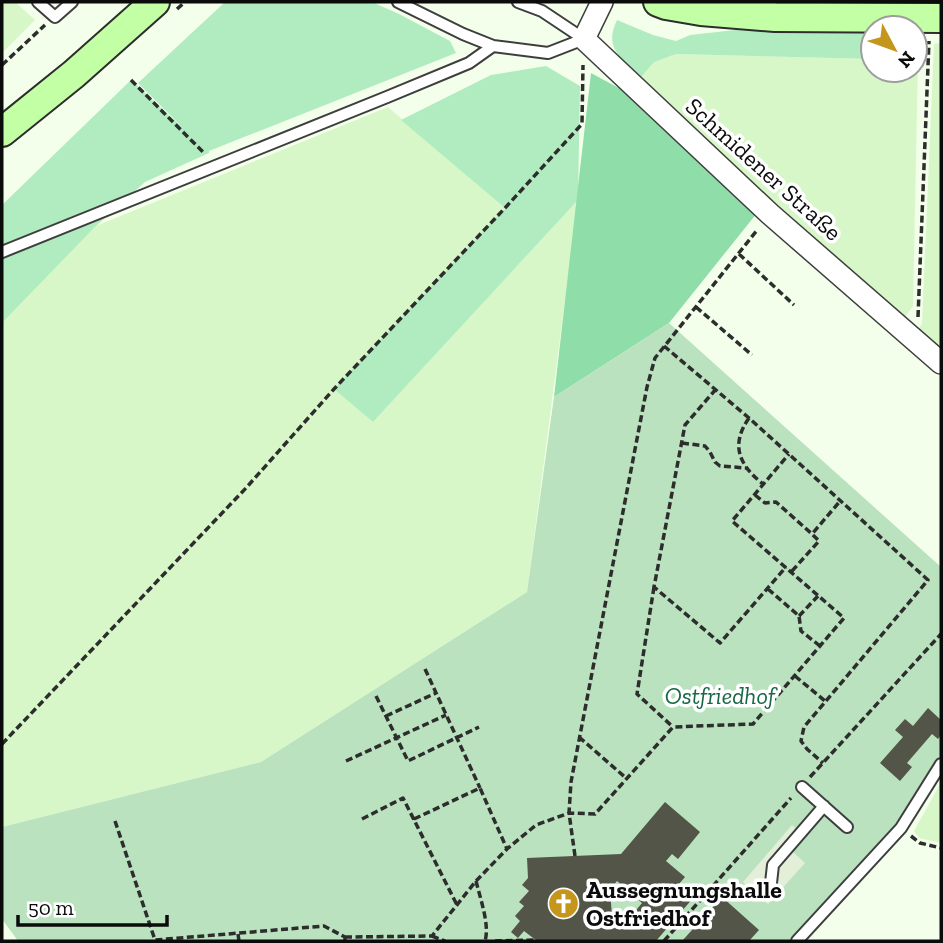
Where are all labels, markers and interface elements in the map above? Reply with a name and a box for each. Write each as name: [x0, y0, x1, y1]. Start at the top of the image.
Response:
north arrow: [859, 14, 929, 84]
text: N: [893, 47, 920, 73]
street label: Schmidener Straße: [680, 91, 848, 247]
park label: Ostfriedhof: [665, 681, 778, 710]
place label: Aussegnungshalle Ostfriedhof: [586, 875, 782, 932]
scale bar: [18, 884, 166, 928]
church icon: Aussegnungshalle Ostfriedhof: [546, 886, 580, 920]
text: 50 m: [28, 895, 74, 920]

